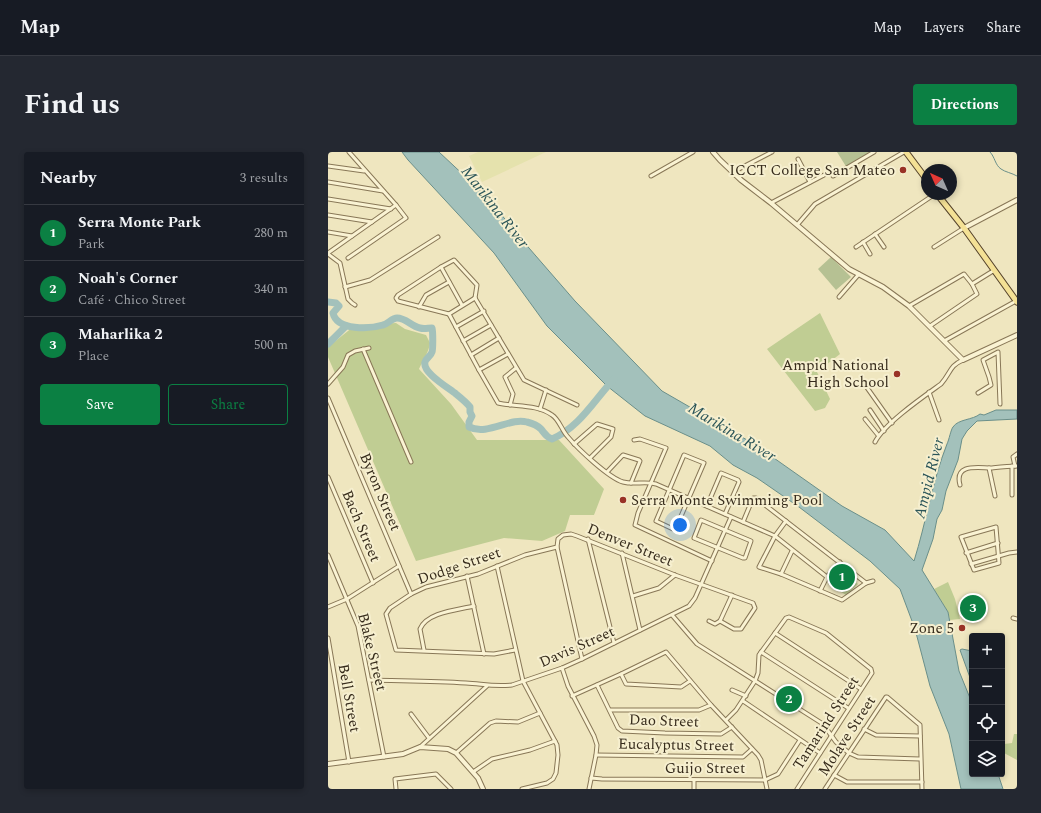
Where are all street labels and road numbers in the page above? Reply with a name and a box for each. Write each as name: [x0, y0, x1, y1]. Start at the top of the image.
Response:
street label: Byron Street: [353, 449, 407, 535]
street label: Bach Street: [336, 486, 386, 566]
street label: Denver Street: [584, 517, 676, 573]
street label: Dodge Street: [414, 541, 504, 591]
street label: Blake Street: [351, 610, 393, 694]
street label: Davis Street: [536, 620, 618, 674]
street label: Bell Street: [332, 662, 366, 734]
street label: Tamarind Street: [787, 671, 865, 775]
street label: Molave Street: [812, 691, 882, 781]
street label: Dao Street: [629, 708, 699, 734]
street label: Eucalyptus Street: [618, 732, 734, 758]
street label: Guijo Street: [665, 757, 745, 780]

